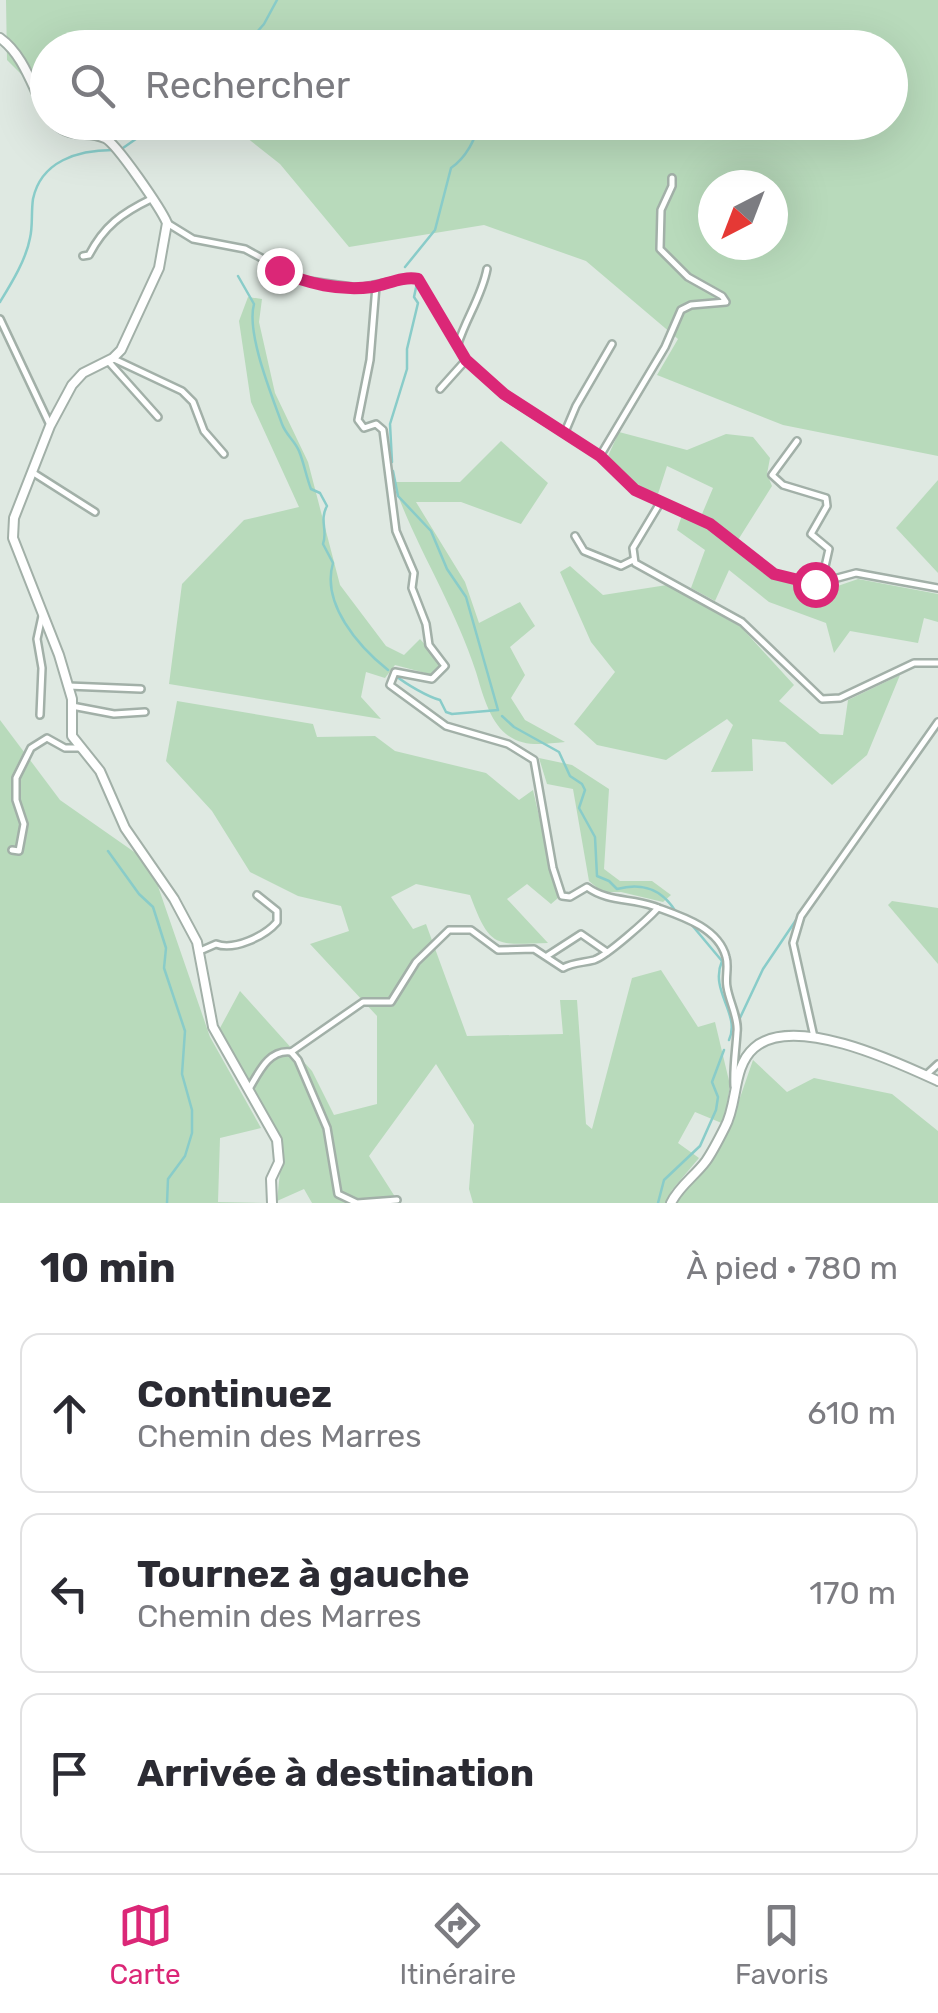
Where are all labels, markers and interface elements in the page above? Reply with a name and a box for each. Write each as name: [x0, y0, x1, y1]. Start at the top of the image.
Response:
search box: [30, 30, 908, 140]
icon: search: [65, 58, 120, 113]
text: Rechercher: [145, 62, 350, 108]
north arrow: [698, 170, 788, 260]
route end: [257, 248, 303, 294]
route start: [793, 562, 839, 608]
text: 10 min: [40, 1243, 176, 1293]
text: À pied · 780 m: [686, 1249, 898, 1287]
text: Continuez: [137, 1371, 332, 1417]
icon: ahead: [42, 1386, 97, 1441]
text: 610 m: [807, 1394, 896, 1432]
text: Chemin des Marres: [137, 1417, 422, 1455]
text: Tournez à gauche: [137, 1551, 470, 1597]
icon: left: [42, 1566, 97, 1621]
text: 170 m: [809, 1574, 896, 1612]
text: Chemin des Marres: [137, 1597, 422, 1635]
icon: arrive: [42, 1746, 97, 1801]
text: Arrivée à destination: [137, 1750, 534, 1796]
tab: Carte: [109, 1898, 181, 1991]
tab: Itinéraire: [400, 1898, 516, 1991]
tab: Favoris: [735, 1898, 829, 1991]

